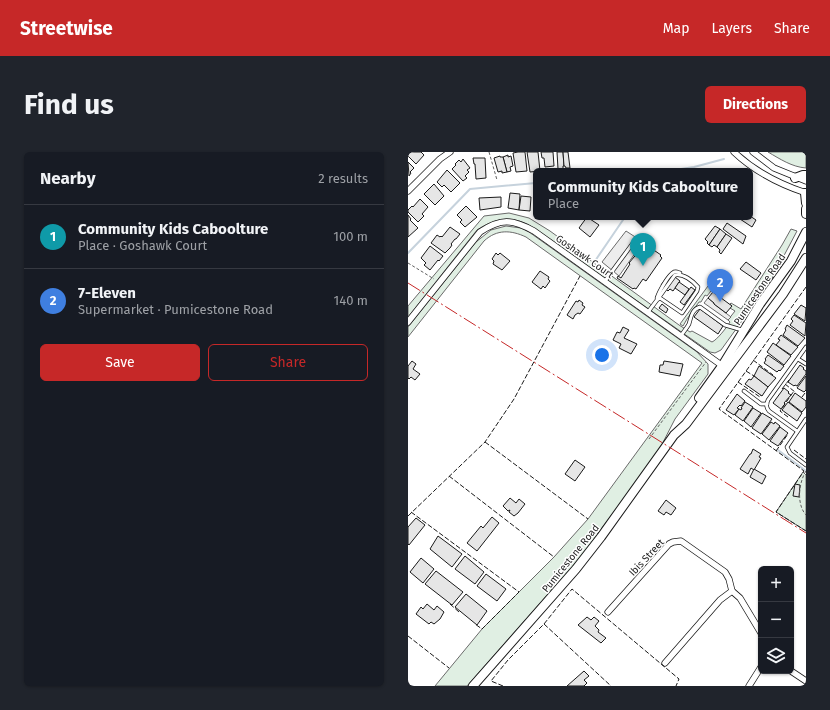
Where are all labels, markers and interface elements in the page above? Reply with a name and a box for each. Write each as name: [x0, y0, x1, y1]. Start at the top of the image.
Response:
text: Streetwise: [20, 17, 113, 40]
text: Map: [663, 20, 689, 37]
text: Layers: [711, 20, 752, 37]
text: Share: [774, 20, 810, 37]
button: Directions: [705, 86, 806, 123]
text: Find us: [24, 88, 114, 121]
text: Nearby: [40, 168, 95, 189]
popup: [533, 168, 753, 220]
text: 2 results: [318, 171, 368, 186]
text: Community Kids Caboolture: [548, 178, 738, 196]
text: Place: [548, 196, 579, 211]
text: Community Kids Caboolture: [78, 220, 268, 238]
text: 1: [50, 229, 56, 244]
text: 100 m: [333, 229, 368, 244]
street label: Goshawk Court: [553, 233, 616, 281]
pin: 1: [630, 233, 656, 266]
text: Place · Goshawk Court: [78, 238, 207, 253]
street label: Pumicestone Road: [731, 251, 788, 328]
pin: 2: [707, 269, 733, 302]
text: 7-Eleven: [78, 284, 136, 302]
text: 2: [50, 293, 56, 308]
text: 140 m: [334, 293, 368, 308]
text: Supermarket · Pumicestone Road: [78, 302, 273, 317]
button: Save: [40, 344, 200, 381]
button: Share: [208, 344, 368, 381]
your location: [592, 345, 612, 365]
street label: Pumicestone Road: [540, 522, 602, 595]
street label: Ibis Street: [627, 536, 667, 579]
map controls: [758, 566, 794, 674]
button: +: [758, 566, 794, 602]
button: −: [758, 602, 794, 638]
button: layers: [758, 638, 794, 674]

